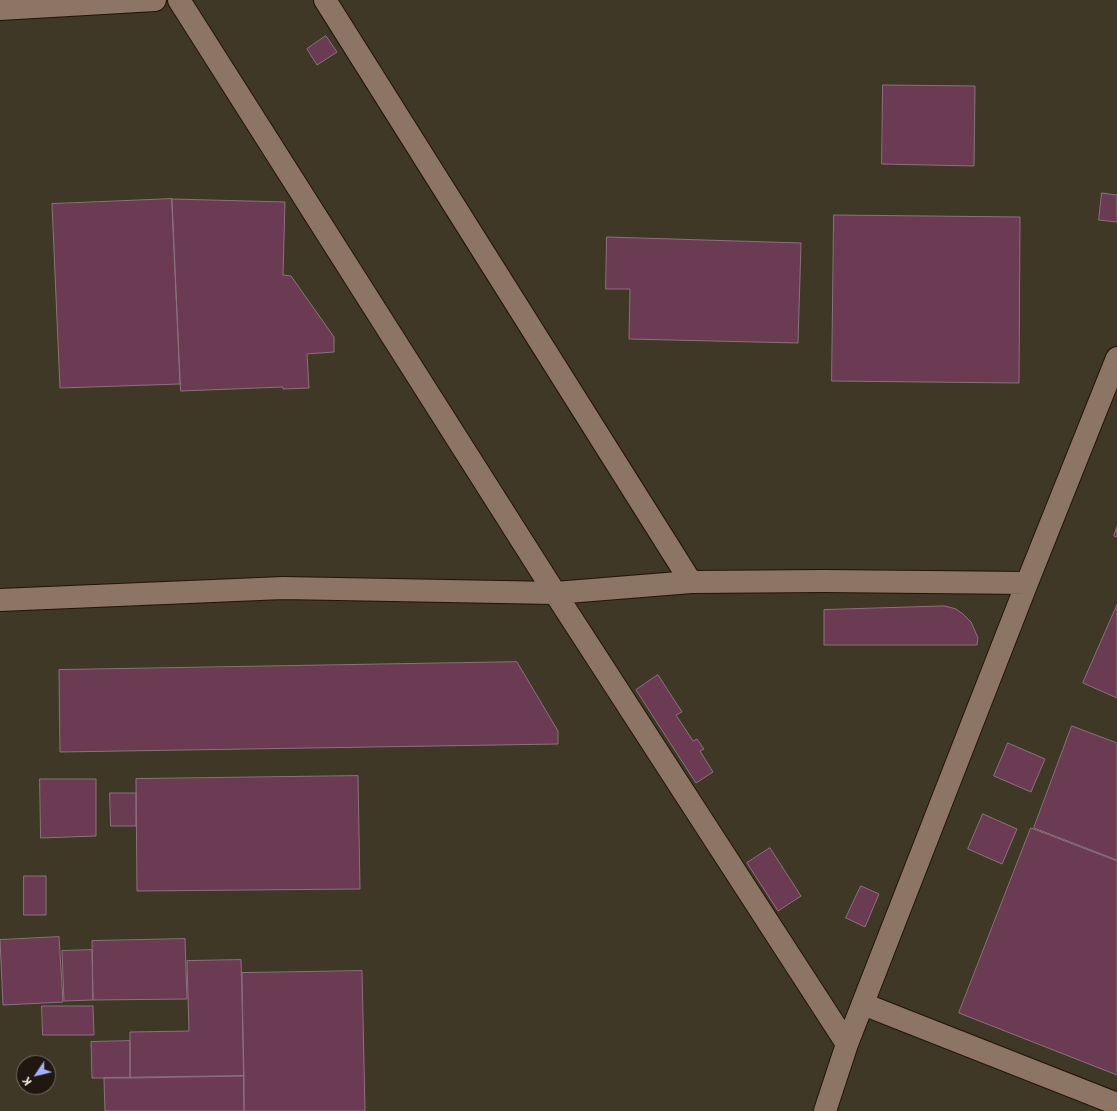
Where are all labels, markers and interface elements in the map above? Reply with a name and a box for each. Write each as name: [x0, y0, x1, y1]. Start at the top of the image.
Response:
north arrow: [16, 1055, 56, 1095]
text: K: [18, 1074, 35, 1089]

